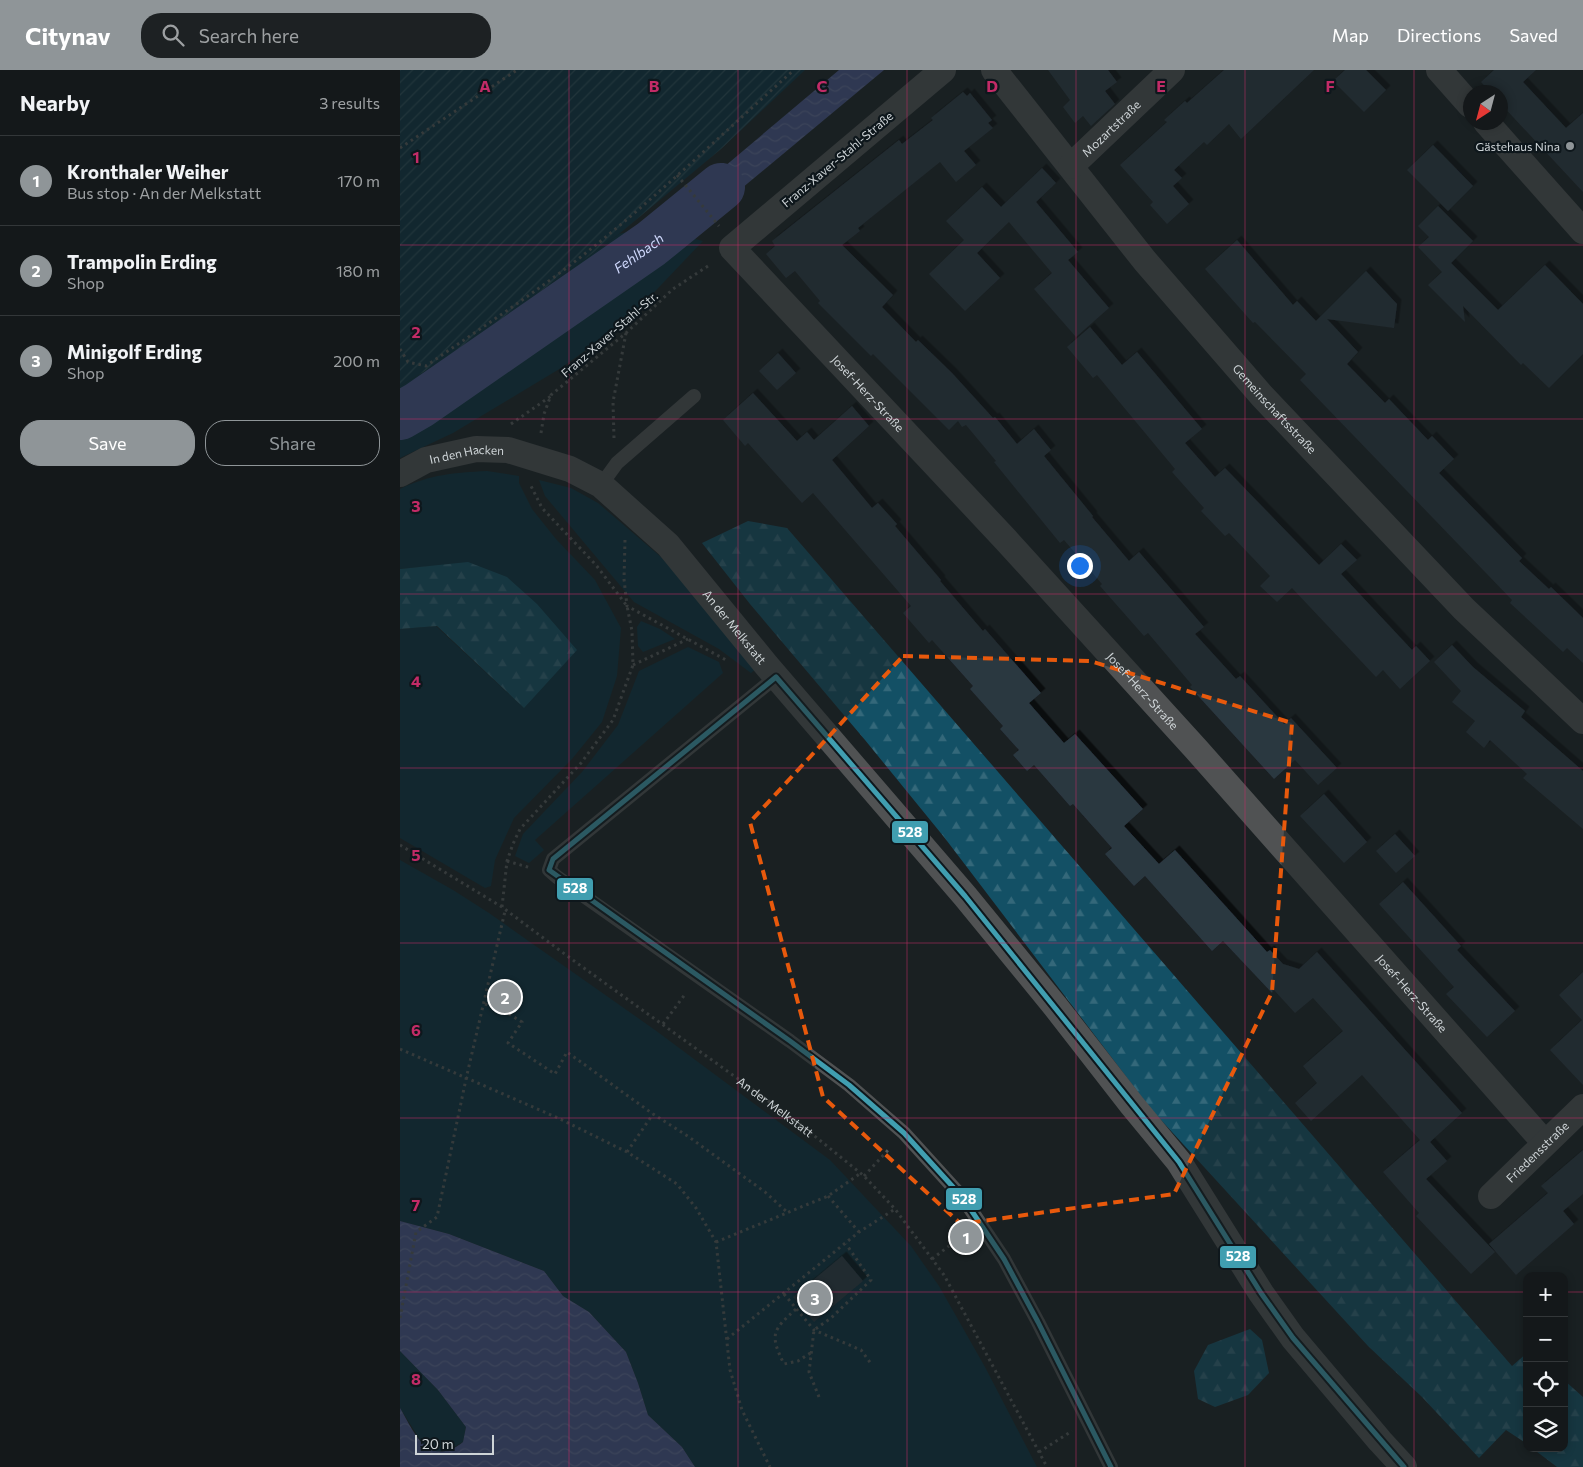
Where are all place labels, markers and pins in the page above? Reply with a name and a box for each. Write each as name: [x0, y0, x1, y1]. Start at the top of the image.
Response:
place label: Gästehaus Nina: [1475, 139, 1560, 153]
marker: Gästehaus Nina: [1564, 140, 1576, 152]
pin: 2: [489, 978, 521, 1016]
pin: 1: [950, 1218, 982, 1256]
pin: 3: [799, 1279, 831, 1317]

